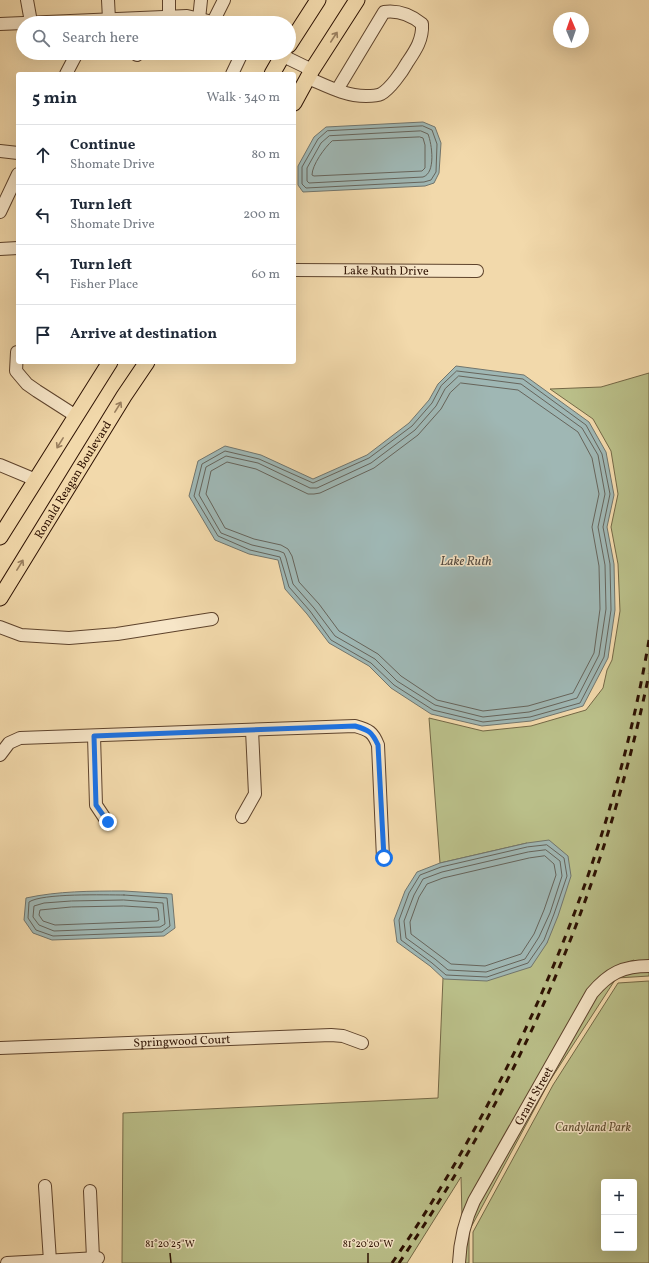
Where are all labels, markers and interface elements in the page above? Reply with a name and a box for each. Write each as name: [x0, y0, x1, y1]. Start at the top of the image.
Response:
north arrow: [553, 12, 589, 48]
search box: [16, 16, 296, 60]
icon: search: [30, 27, 52, 49]
text: Search here: [62, 28, 139, 49]
one-way arrow: [330, 31, 338, 43]
text: 5 min: [32, 87, 77, 110]
text: Walk · 340 m: [207, 89, 280, 107]
text: Continue: [70, 135, 135, 156]
icon: ahead: [32, 144, 54, 166]
text: 80 m: [251, 146, 280, 164]
text: Shomate Drive: [70, 156, 155, 174]
text: Turn left: [70, 195, 132, 216]
icon: left: [32, 204, 54, 226]
text: 200 m: [243, 206, 280, 224]
text: Shomate Drive: [70, 216, 155, 234]
text: Turn left: [70, 255, 132, 276]
street label: Lake Ruth Drive: [343, 263, 429, 280]
icon: left: [32, 264, 54, 286]
text: 60 m: [252, 266, 280, 284]
text: Fisher Place: [70, 276, 138, 294]
icon: arrive: [32, 324, 54, 346]
text: Arrive at destination: [70, 324, 217, 345]
one-way arrow: [114, 402, 122, 413]
street label: Ronald Reagan Boulevard: [31, 418, 116, 542]
one-way arrow: [55, 437, 63, 449]
water label: Lake Ruth: [440, 553, 492, 571]
one-way arrow: [17, 559, 25, 571]
route end: [99, 813, 117, 831]
route start: [375, 849, 393, 867]
street label: Springwood Court: [133, 1032, 231, 1052]
street label: Grant Street: [511, 1064, 557, 1129]
park label: Candyland Park: [555, 1120, 631, 1136]
map controls: [601, 1179, 637, 1251]
button: +: [601, 1179, 637, 1215]
button: −: [601, 1215, 637, 1251]
text: 81°20'25"W: [145, 1237, 195, 1251]
text: 81°20'20"W: [343, 1237, 393, 1251]

